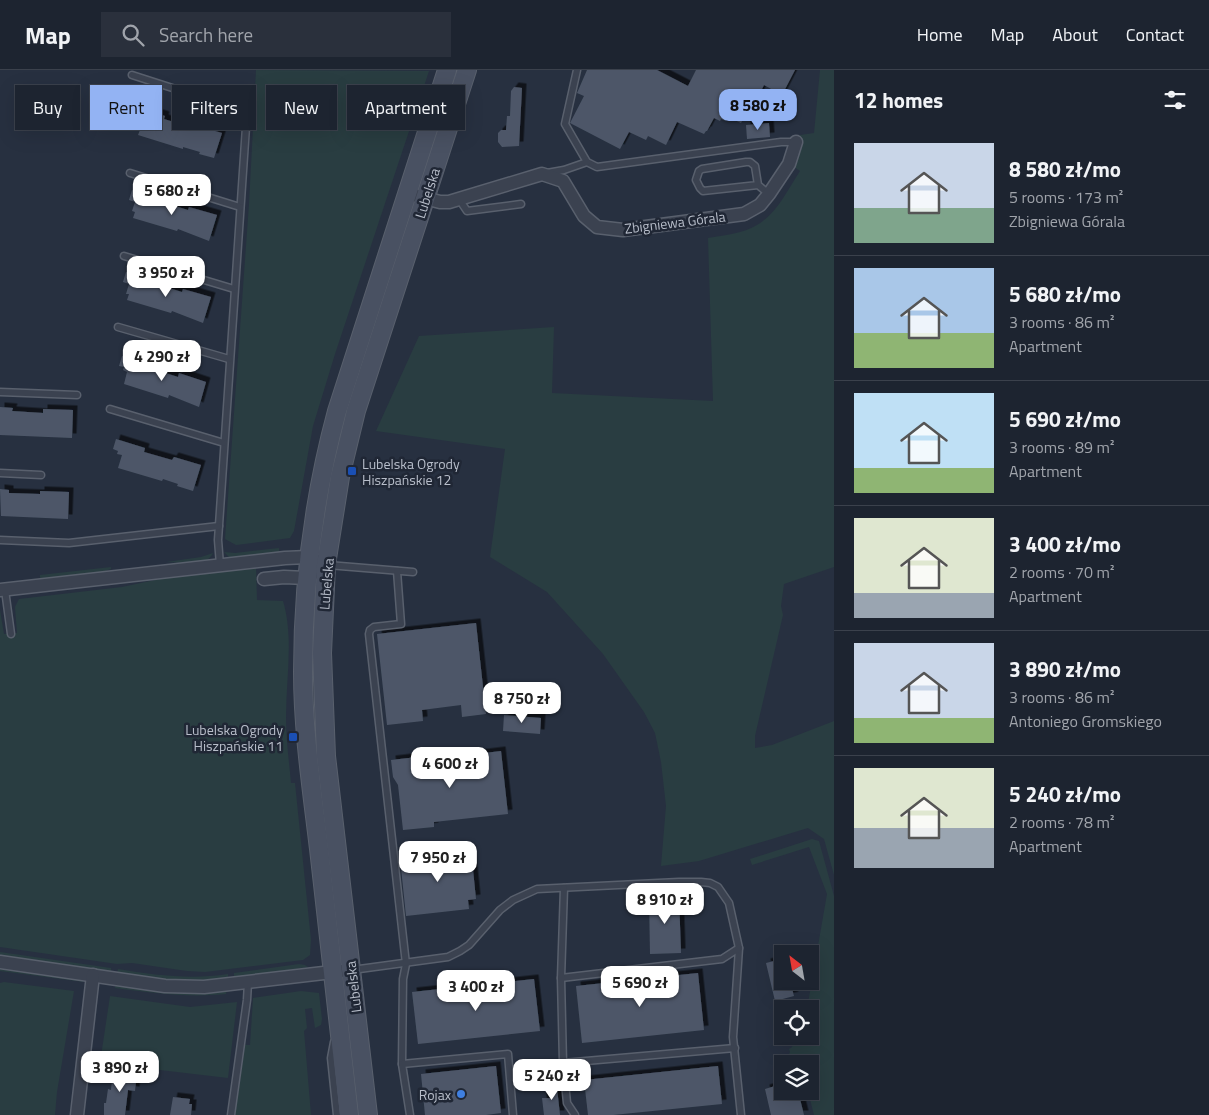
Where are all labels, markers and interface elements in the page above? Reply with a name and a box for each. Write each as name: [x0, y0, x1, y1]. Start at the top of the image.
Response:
search box: [101, 12, 451, 57]
text: Map: [25, 17, 71, 53]
text: Search here: [159, 20, 253, 49]
icon: search: [119, 21, 147, 49]
text: Home: [917, 21, 963, 48]
text: Map: [991, 21, 1024, 48]
text: About: [1052, 21, 1098, 48]
text: Contact: [1126, 21, 1184, 48]
text: 12 homes: [854, 84, 943, 116]
chip: Buy: [15, 85, 80, 130]
chip: Rent: [90, 85, 162, 130]
chip: Filters: [172, 85, 256, 130]
chip: New: [266, 85, 337, 130]
chip: Apartment: [347, 85, 465, 130]
icon: filters: [1161, 86, 1189, 114]
pin: 8 580 zł: [706, 88, 810, 131]
text: 8 580 zł: [730, 93, 786, 117]
text: 8 580 zł/mo: [1009, 153, 1121, 185]
icon: home: [894, 163, 954, 223]
street label: Lubelska: [409, 165, 445, 221]
pin: 5 680 zł: [120, 174, 224, 216]
text: 5 680 zł: [144, 178, 200, 202]
text: 5 rooms · 173 m²: [1009, 185, 1123, 209]
street label: Zbigniewa Górala: [623, 205, 727, 239]
text: Zbigniewa Górala: [1009, 209, 1125, 233]
pin: 3 950 zł: [114, 256, 218, 298]
text: 3 950 zł: [138, 260, 194, 284]
text: 5 680 zł/mo: [1009, 278, 1121, 310]
icon: home: [894, 288, 954, 348]
text: 3 rooms · 86 m²: [1009, 310, 1114, 334]
text: Apartment: [1009, 334, 1082, 358]
pin: 4 290 zł: [110, 340, 214, 382]
text: 4 290 zł: [134, 344, 190, 368]
text: 5 690 zł/mo: [1009, 403, 1121, 435]
icon: home: [894, 413, 954, 473]
text: 3 rooms · 89 m²: [1009, 435, 1114, 459]
place label: Lubelska Ogrody Hiszpańskie 12: [362, 453, 460, 490]
text: Apartment: [1009, 459, 1082, 483]
marker: Lubelska Ogrody Hiszpańskie 12: [346, 465, 358, 477]
text: 3 400 zł/mo: [1009, 528, 1121, 560]
icon: home: [894, 538, 954, 598]
street label: Lubelska: [313, 557, 339, 611]
text: 2 rooms · 70 m²: [1009, 560, 1114, 584]
text: Apartment: [1009, 584, 1082, 608]
text: 3 890 zł/mo: [1009, 653, 1121, 685]
icon: home: [894, 663, 954, 723]
pin: 8 750 zł: [470, 682, 574, 724]
text: 3 rooms · 86 m²: [1009, 685, 1114, 709]
text: 8 750 zł: [494, 686, 550, 710]
text: Antoniego Gromskiego: [1009, 709, 1162, 733]
place label: Lubelska Ogrody Hiszpańskie 11: [185, 719, 283, 756]
marker: Lubelska Ogrody Hiszpańskie 11: [287, 731, 299, 743]
pin: 4 600 zł: [398, 746, 502, 789]
text: 4 600 zł: [422, 751, 478, 775]
text: 5 240 zł/mo: [1009, 778, 1121, 810]
icon: home: [894, 788, 954, 848]
text: 2 rooms · 78 m²: [1009, 810, 1114, 834]
text: Apartment: [1009, 834, 1082, 858]
pin: 7 950 zł: [386, 840, 490, 883]
text: 7 950 zł: [410, 845, 466, 869]
pin: 8 910 zł: [613, 882, 717, 925]
text: 8 910 zł: [637, 887, 693, 911]
north arrow: [774, 945, 819, 990]
map controls: [774, 945, 819, 1100]
street label: Lubelska: [339, 960, 367, 1014]
pin: 5 690 zł: [588, 966, 692, 1008]
pin: 3 400 zł: [424, 970, 528, 1012]
text: 5 690 zł: [612, 970, 668, 994]
text: 3 400 zł: [448, 974, 504, 998]
button: locate: [774, 1000, 819, 1045]
pin: 3 890 zł: [68, 1050, 172, 1093]
text: 3 890 zł: [92, 1055, 148, 1079]
button: layers: [774, 1055, 819, 1100]
pin: 5 240 zł: [500, 1058, 604, 1101]
text: 5 240 zł: [524, 1063, 580, 1087]
place label: Rojax: [419, 1084, 452, 1105]
marker: Rojax: [455, 1088, 467, 1100]

